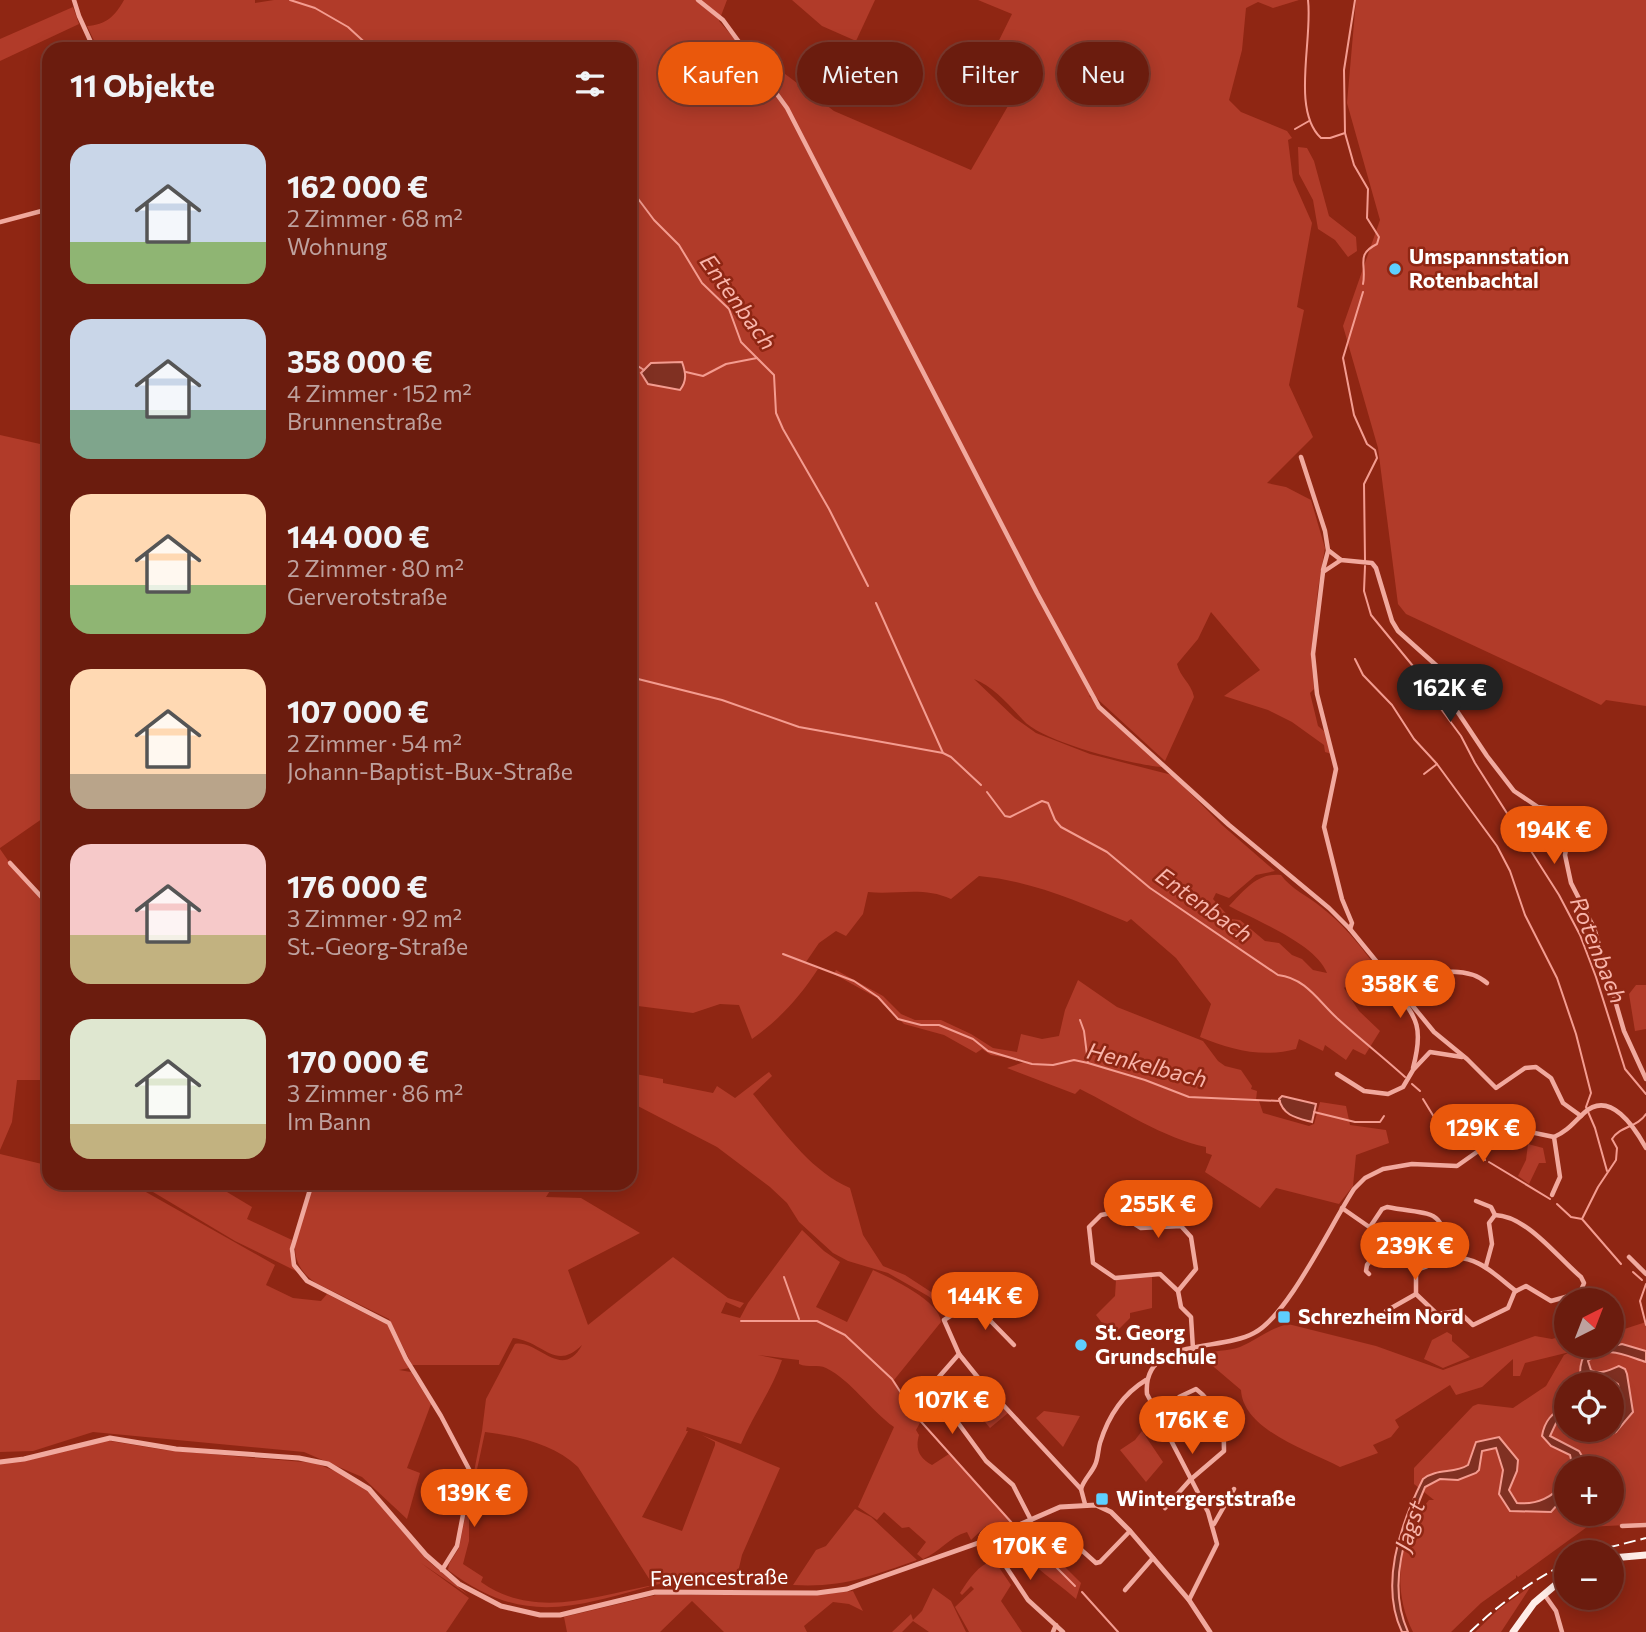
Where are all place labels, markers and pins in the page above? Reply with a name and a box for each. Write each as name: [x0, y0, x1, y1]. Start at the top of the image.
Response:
place label: Umspannstation Rotenbachtal: [1409, 243, 1569, 292]
marker: Umspannstation Rotenbachtal: [1387, 261, 1403, 277]
pin: 162K €: [1393, 664, 1507, 724]
pin: 194K €: [1497, 806, 1611, 866]
pin: 358K €: [1343, 960, 1457, 1020]
pin: 129K €: [1426, 1104, 1540, 1164]
pin: 255K €: [1101, 1180, 1215, 1240]
pin: 239K €: [1358, 1222, 1472, 1282]
pin: 144K €: [928, 1272, 1042, 1332]
place label: Schrezheim Nord: [1298, 1303, 1464, 1328]
marker: Schrezheim Nord: [1276, 1309, 1292, 1325]
place label: St. Georg Grundschule: [1095, 1319, 1216, 1368]
marker: St. Georg Grundschule: [1073, 1337, 1089, 1353]
pin: 107K €: [895, 1376, 1009, 1436]
pin: 176K €: [1135, 1396, 1249, 1456]
pin: 139K €: [417, 1470, 531, 1529]
place label: Wintergerststraße: [1116, 1485, 1296, 1510]
marker: Wintergerststraße: [1094, 1491, 1110, 1507]
pin: 170K €: [973, 1522, 1087, 1582]

